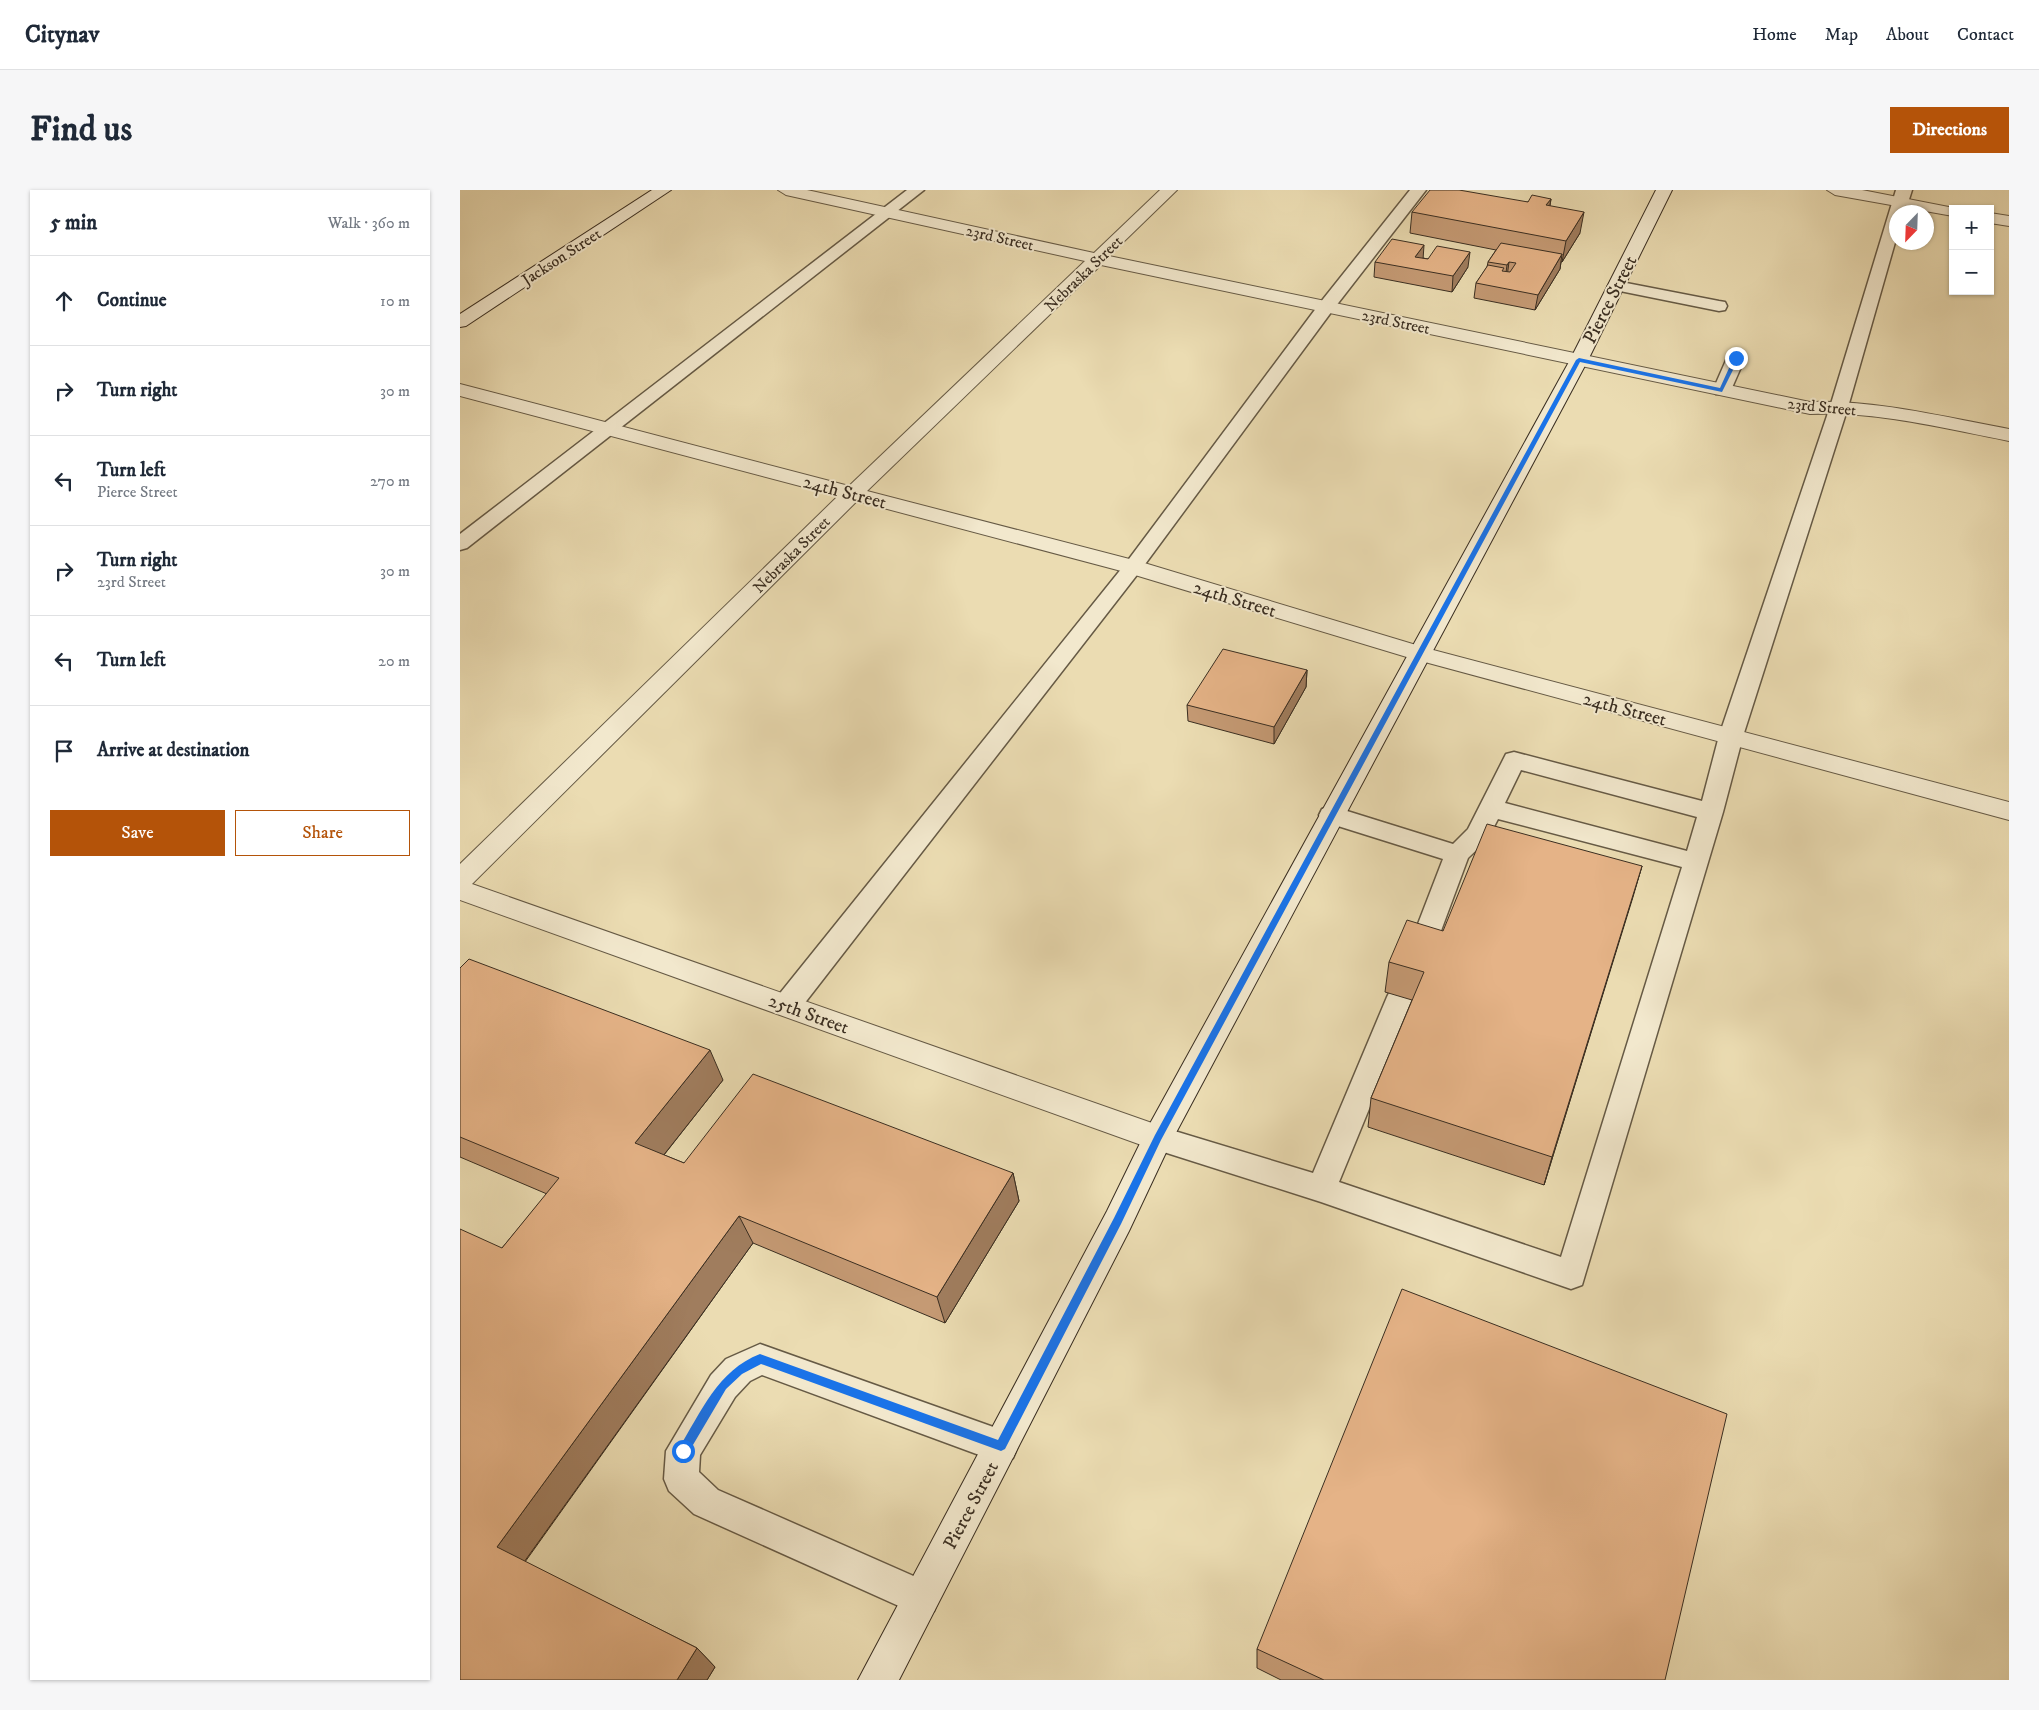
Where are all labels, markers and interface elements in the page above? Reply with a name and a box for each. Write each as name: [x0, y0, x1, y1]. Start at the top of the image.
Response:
text: Citynav: [25, 20, 99, 50]
text: Home: [1752, 24, 1797, 46]
text: Map: [1825, 24, 1858, 46]
text: About: [1886, 24, 1929, 46]
text: Contact: [1957, 24, 2014, 46]
button: Directions: [1890, 107, 2009, 153]
text: Find us: [30, 108, 132, 152]
north arrow: [1889, 205, 1934, 250]
map controls: [1949, 205, 1994, 295]
button: +: [1949, 205, 1994, 250]
text: 5 min: [50, 210, 97, 236]
text: Walk · 360 m: [328, 213, 410, 233]
street label: 23rd Street: [964, 220, 1036, 255]
street label: Jackson Street: [516, 224, 605, 291]
street label: Nebraska Street: [1040, 231, 1127, 316]
button: −: [1949, 250, 1994, 295]
street label: Pierce Street: [1578, 252, 1642, 348]
icon: ahead: [50, 287, 78, 315]
text: Continue: [97, 289, 167, 312]
text: 10 m: [380, 291, 410, 311]
street label: 23rd Street: [1360, 305, 1432, 339]
route end: [1725, 347, 1748, 370]
icon: right: [50, 377, 78, 405]
text: Turn right: [97, 379, 177, 402]
text: 30 m: [380, 381, 410, 401]
street label: 23rd Street: [1787, 393, 1857, 421]
text: Turn left: [97, 459, 166, 482]
icon: left: [50, 467, 78, 495]
street label: 24th Street: [800, 470, 889, 515]
text: 270 m: [370, 471, 410, 491]
text: Pierce Street: [97, 482, 178, 502]
street label: Nebraska Street: [749, 512, 834, 597]
text: Turn right: [97, 549, 177, 572]
icon: right: [50, 557, 78, 585]
text: 30 m: [380, 561, 410, 581]
text: 23rd Street: [97, 572, 166, 592]
street label: 24th Street: [1190, 576, 1279, 623]
icon: left: [50, 647, 78, 675]
text: Turn left: [97, 649, 166, 672]
text: 20 m: [378, 651, 410, 671]
street label: 24th Street: [1580, 687, 1669, 732]
icon: arrive: [50, 737, 78, 765]
text: Arrive at destination: [97, 739, 249, 762]
button: Save: [50, 810, 225, 856]
button: Share: [235, 810, 410, 856]
street label: 25th Street: [765, 989, 852, 1040]
route start: [672, 1440, 695, 1463]
street label: Pierce Street: [939, 1458, 1004, 1553]

